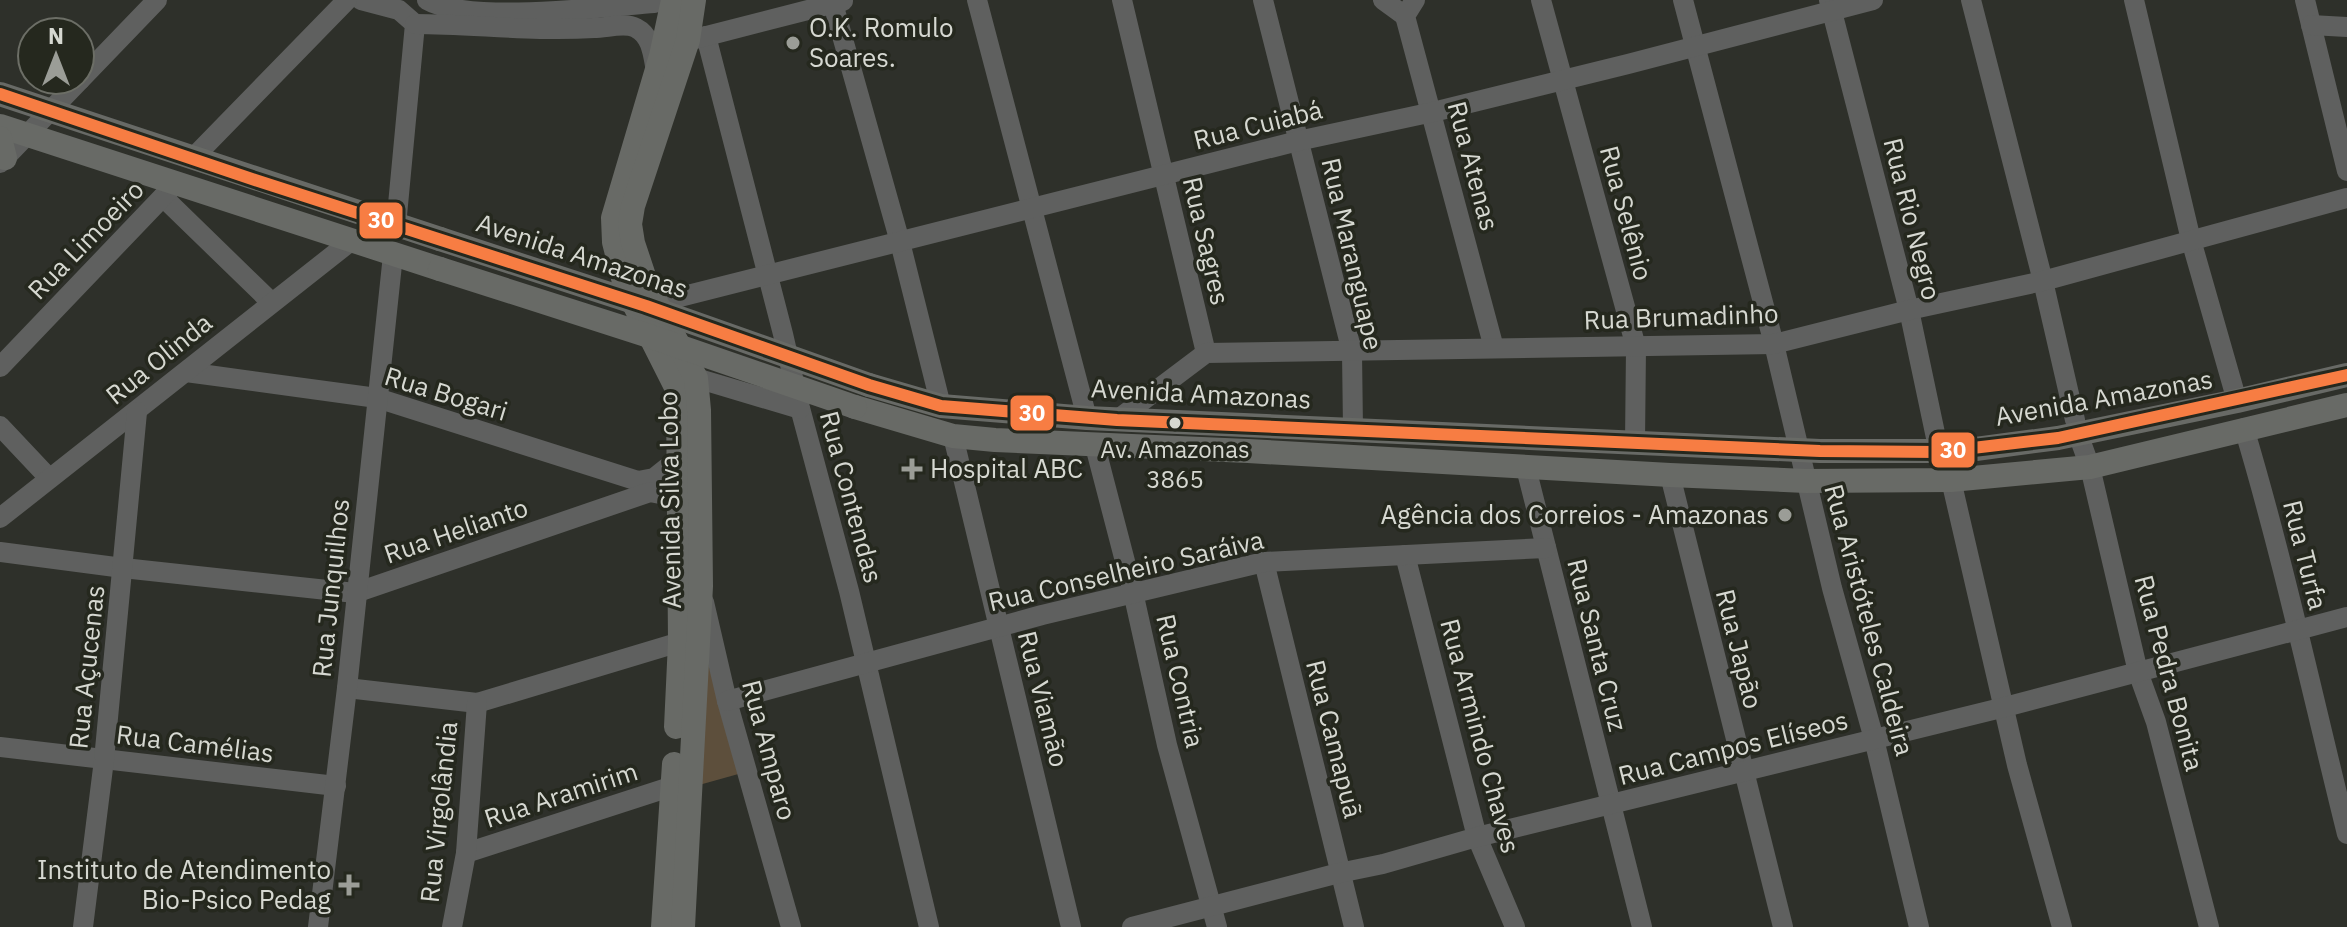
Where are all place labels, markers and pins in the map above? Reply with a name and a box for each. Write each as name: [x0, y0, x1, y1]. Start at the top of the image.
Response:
place label: O.K. Romulo Soares.: [809, 10, 954, 74]
marker: O.K. Romulo Soares.: [784, 34, 802, 52]
marker: Av. Amazonas 3865: [1167, 415, 1183, 431]
place label: Av. Amazonas 3865: [1100, 433, 1250, 495]
place label: Hospital ABC: [930, 451, 1083, 485]
marker: Hospital ABC: [901, 458, 923, 480]
place label: Agência dos Correios - Amazonas: [1380, 497, 1769, 531]
marker: Agência dos Correios - Amazonas: [1776, 506, 1794, 524]
place label: Instituto de Atendimento Bio-Psico Pedag: [37, 852, 331, 916]
marker: Instituto de Atendimento Bio-Psico Pedag: [338, 874, 360, 896]

